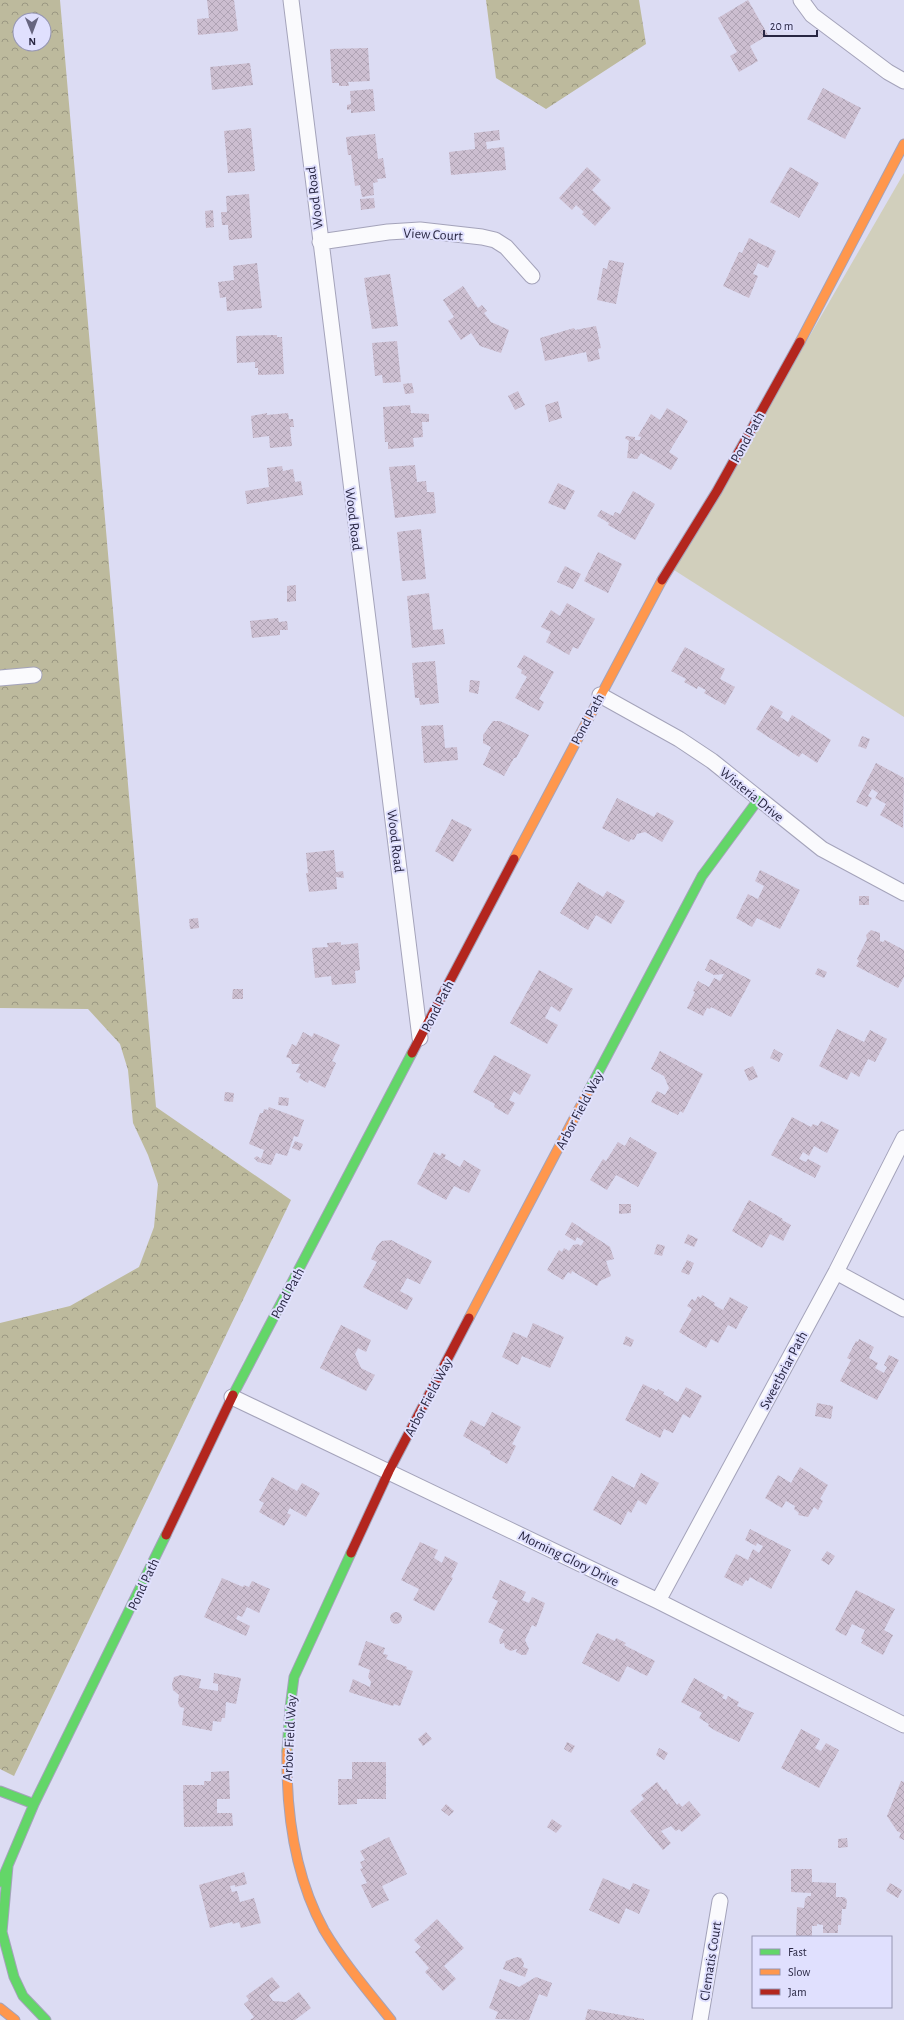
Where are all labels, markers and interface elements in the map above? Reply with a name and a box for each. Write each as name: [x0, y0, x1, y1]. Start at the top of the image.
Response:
north arrow: [12, 12, 52, 52]
scale bar: [764, 12, 817, 38]
text: 20 m: [770, 20, 793, 32]
text: N: [28, 36, 36, 47]
street label: Wood Road: [304, 166, 326, 230]
street label: View Court: [403, 226, 463, 244]
street label: Pond Path: [728, 410, 767, 465]
street label: Wood Road: [342, 487, 364, 551]
street label: Pond Path: [569, 692, 607, 747]
street label: Wisteria Drive: [717, 765, 786, 825]
street label: Wood Road: [384, 809, 406, 873]
street label: Pond Path: [419, 979, 457, 1034]
street label: Arbor Field Way: [553, 1069, 606, 1152]
street label: Pond Path: [269, 1266, 307, 1321]
street label: Sweetbriar Path: [757, 1329, 810, 1412]
street label: Arbor Field Way: [402, 1356, 455, 1439]
street label: Morning Glory Drive: [516, 1529, 621, 1589]
street label: Pond Path: [126, 1556, 162, 1612]
street label: Arbor Field Way: [281, 1695, 299, 1781]
street label: Clematis Court: [698, 1920, 724, 2002]
legend: [752, 1936, 892, 2008]
text: Fast: [788, 1946, 807, 1958]
text: Slow: [788, 1966, 810, 1978]
text: Jam: [788, 1986, 807, 1998]

